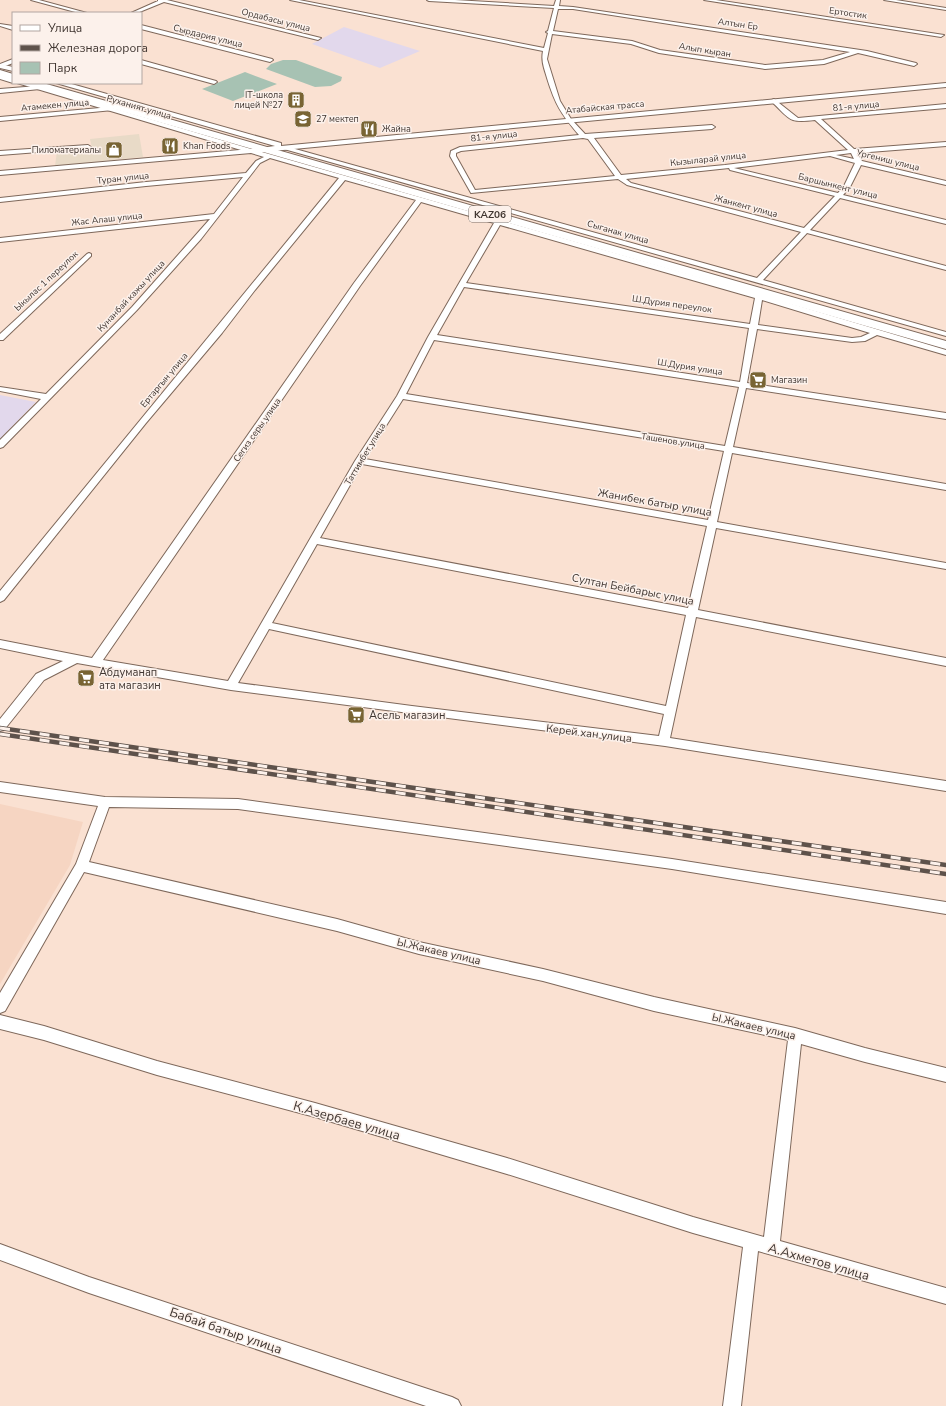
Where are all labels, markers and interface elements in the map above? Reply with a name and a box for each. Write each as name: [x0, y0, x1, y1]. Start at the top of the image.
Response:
street label: Ертостик: [828, 4, 868, 22]
street label: Ордабасы улица: [240, 6, 312, 34]
legend: [12, 12, 142, 84]
street label: Алтын Ер: [717, 15, 759, 33]
text: Улица: [47, 20, 82, 36]
street label: Сырдария улица: [172, 22, 244, 50]
text: Железная дорога: [48, 40, 148, 56]
street label: Алып кыран: [678, 40, 732, 60]
text: Парк: [48, 60, 78, 76]
place label: IT-школа лицей №27: [234, 89, 283, 111]
building icon: IT-школа лицей №27: [286, 90, 306, 110]
street label: Руханият улица: [105, 92, 173, 122]
street label: Атамекен улица: [20, 96, 90, 114]
street label: Атабайская трасса: [565, 98, 645, 116]
street label: 81-я улица: [832, 98, 880, 114]
school or university icon: 27 мектеп: [293, 109, 313, 129]
place label: 27 мектеп: [316, 113, 359, 125]
restaurant icon: Жайна: [359, 119, 379, 139]
place label: Жайна: [382, 123, 411, 135]
street label: 81-я улица: [470, 128, 518, 144]
restaurant icon: Khan Foods: [160, 136, 180, 156]
shop icon: Пиломатериалы: [104, 140, 124, 160]
place label: Khan Foods: [183, 140, 230, 152]
place label: Пиломатериалы: [32, 144, 101, 156]
street label: Ургениш улица: [854, 146, 921, 174]
street label: Кызыларай улица: [669, 149, 747, 169]
street label: Туран улица: [96, 169, 150, 187]
street label: Баршынкент улица: [797, 170, 879, 202]
street label: Жанкент улица: [713, 192, 779, 220]
road number: KАZ06: [469, 206, 511, 222]
street label: Жас Алаш улица: [71, 209, 143, 229]
street label: Сыганак улица: [586, 217, 650, 247]
street label: Ыкылас 1 переулок: [12, 248, 81, 314]
street label: Кунанбай кажы улица: [95, 257, 167, 334]
street label: Ш.Дурия переулок: [631, 292, 713, 316]
street label: Ертаргын улица: [138, 350, 191, 410]
street label: Ш.Дурия улица: [656, 356, 724, 378]
supermarket icon: Магазин: [748, 370, 768, 390]
place label: Магазин: [771, 374, 807, 386]
street label: Сегиз серы улица: [230, 396, 284, 464]
street label: Таттимбет улица: [342, 421, 388, 487]
street label: Ташенов улица: [640, 430, 706, 452]
street label: Жанибек батыр улица: [597, 485, 713, 520]
street label: Султан Бейбарыс улица: [571, 570, 695, 609]
place label: Абдуманап ата магазин: [99, 665, 161, 693]
supermarket icon: Абдуманап ата магазин: [76, 668, 96, 688]
supermarket icon: Асель магазин: [346, 705, 366, 725]
place label: Асель магазин: [369, 708, 445, 723]
street label: Керей хан улица: [545, 721, 633, 746]
street label: Ы.Жакаев улица: [395, 935, 482, 968]
street label: Ы.Жакаев улица: [710, 1010, 797, 1043]
street label: К.Азербаев улица: [291, 1097, 402, 1145]
street label: А.Ахметов улица: [766, 1239, 871, 1285]
street label: Бабай батыр улица: [167, 1303, 284, 1359]

